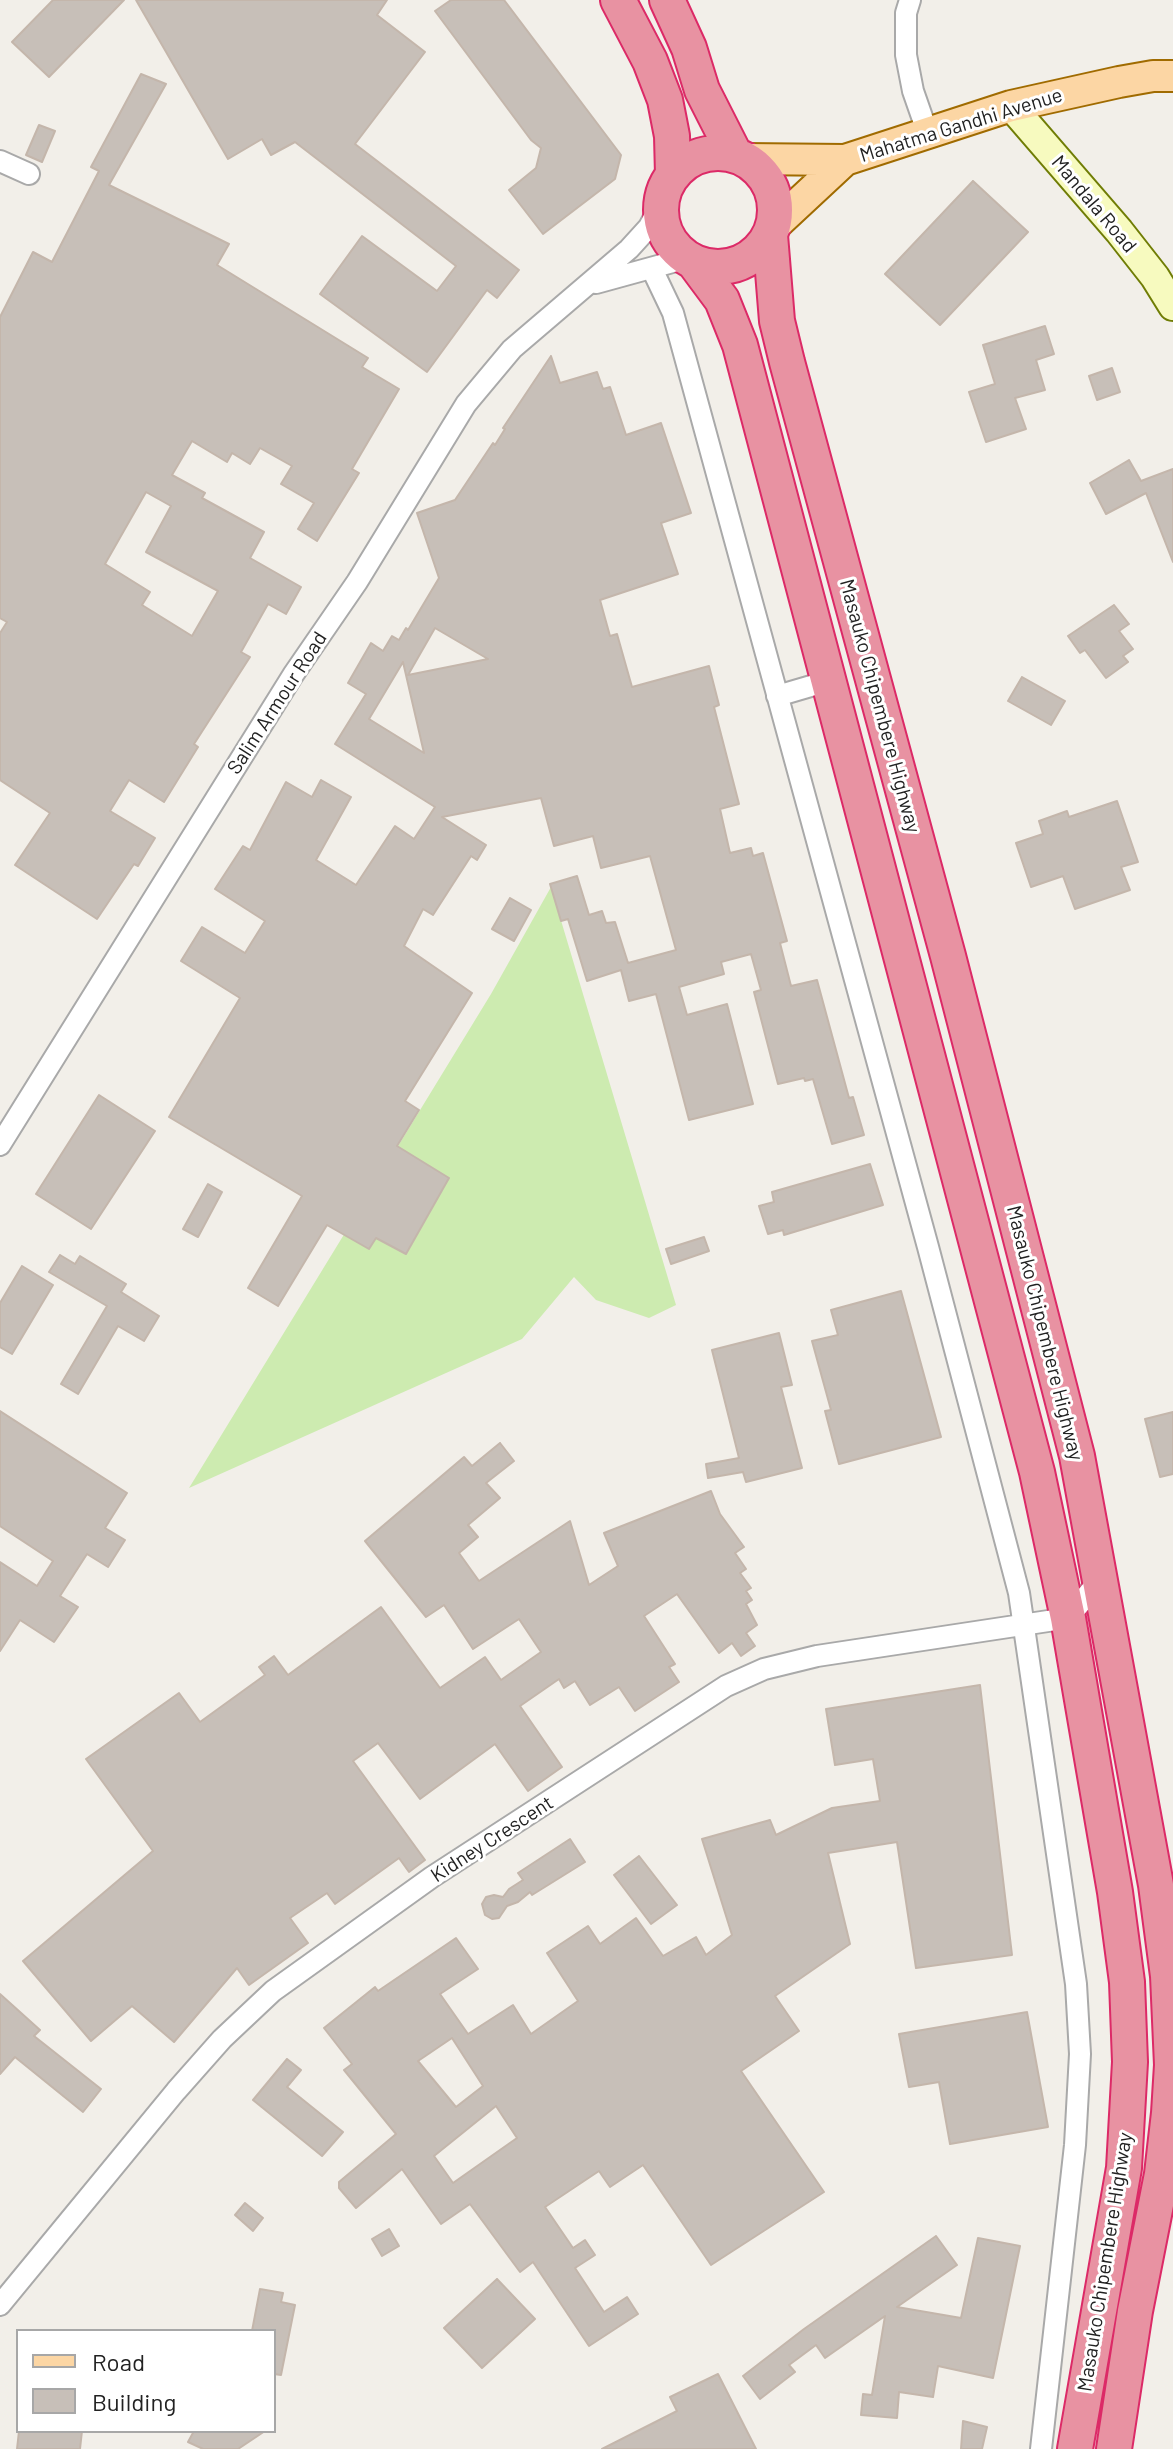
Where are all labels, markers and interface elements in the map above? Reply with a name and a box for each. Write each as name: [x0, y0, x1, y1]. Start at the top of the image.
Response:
street label: Mahatma Gandhi Avenue: [857, 83, 1065, 167]
street label: Mandala Road: [1046, 151, 1142, 257]
street label: Masauko Chipembere Highway: [835, 576, 925, 836]
street label: Salim Armour Road: [222, 627, 332, 779]
street label: Masauko Chipembere Highway: [1002, 1203, 1088, 1463]
street label: Kidney Crescent: [426, 1791, 558, 1887]
street label: Masauko Chipembere Highway: [1073, 2131, 1137, 2393]
legend: [16, 2329, 276, 2433]
text: Road: [92, 2347, 145, 2376]
text: Building: [92, 2387, 176, 2416]

